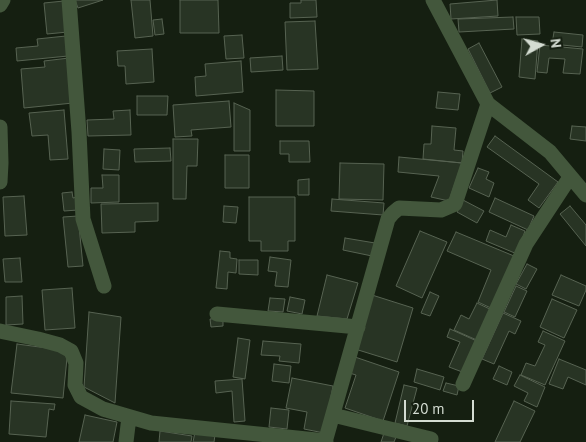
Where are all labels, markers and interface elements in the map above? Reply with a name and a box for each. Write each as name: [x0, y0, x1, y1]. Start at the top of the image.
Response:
north arrow: [516, 20, 566, 70]
text: N: [546, 38, 565, 49]
scale bar: [406, 390, 476, 422]
text: 20 m: [412, 399, 445, 418]

